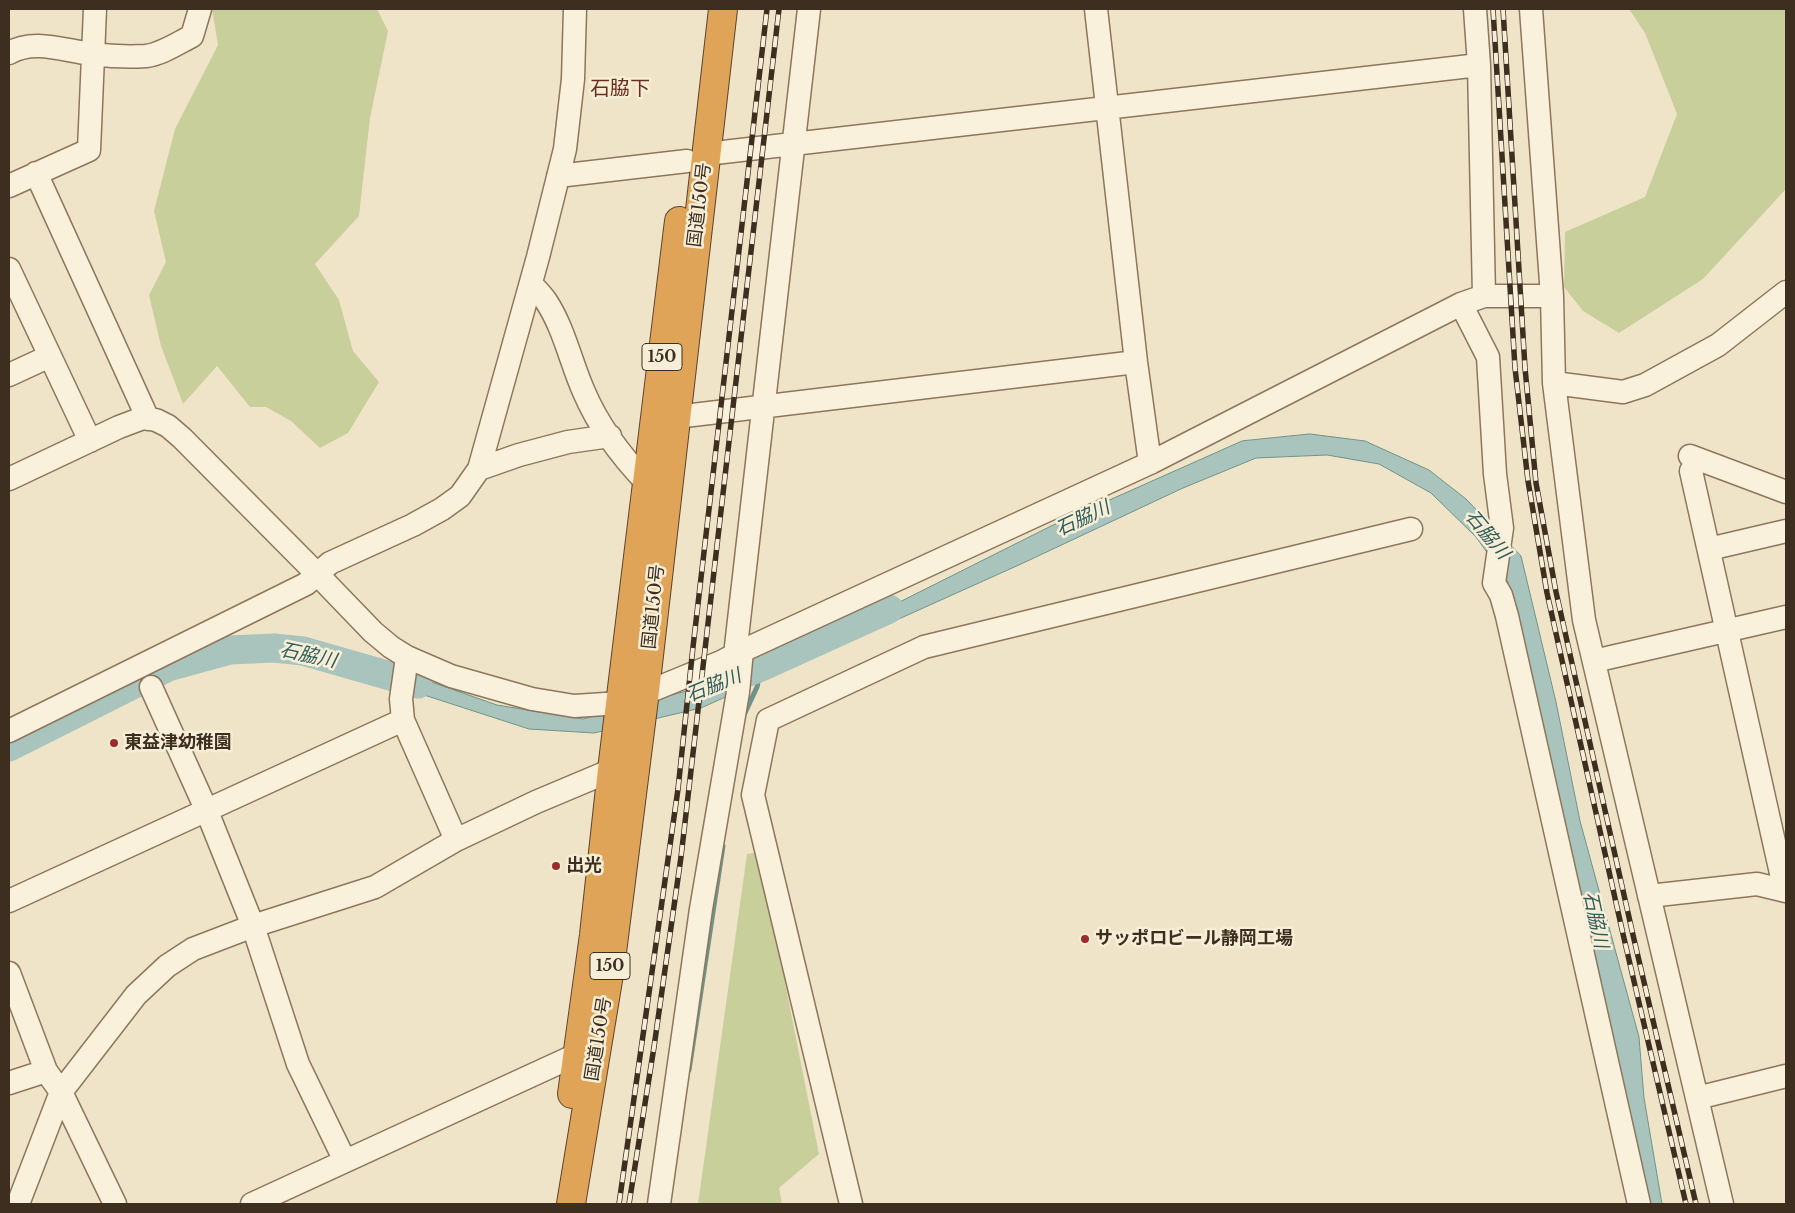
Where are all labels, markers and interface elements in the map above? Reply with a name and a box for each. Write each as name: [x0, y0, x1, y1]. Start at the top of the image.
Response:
district label: 石脇下: [590, 77, 650, 101]
street label: 国道150号: [684, 161, 716, 249]
road number: 150: [642, 344, 682, 371]
water label: 石脇川: [1052, 497, 1114, 541]
water label: 石脇川: [1460, 506, 1514, 564]
street label: 国道150号: [639, 564, 669, 650]
water label: 石脇川: [278, 639, 338, 673]
water label: 石脇川: [683, 665, 745, 707]
place label: 東益津幼稚園: [124, 732, 232, 754]
marker: 東益津幼稚園: [108, 737, 120, 749]
place label: 出光: [566, 855, 602, 877]
marker: 出光: [550, 860, 562, 872]
water label: 石脇川: [1578, 890, 1612, 950]
place label: サッポロビール静岡工場: [1095, 928, 1293, 950]
marker: サッポロビール静岡工場: [1079, 933, 1091, 945]
road number: 150: [590, 952, 630, 979]
street label: 国道150号: [582, 995, 616, 1083]

